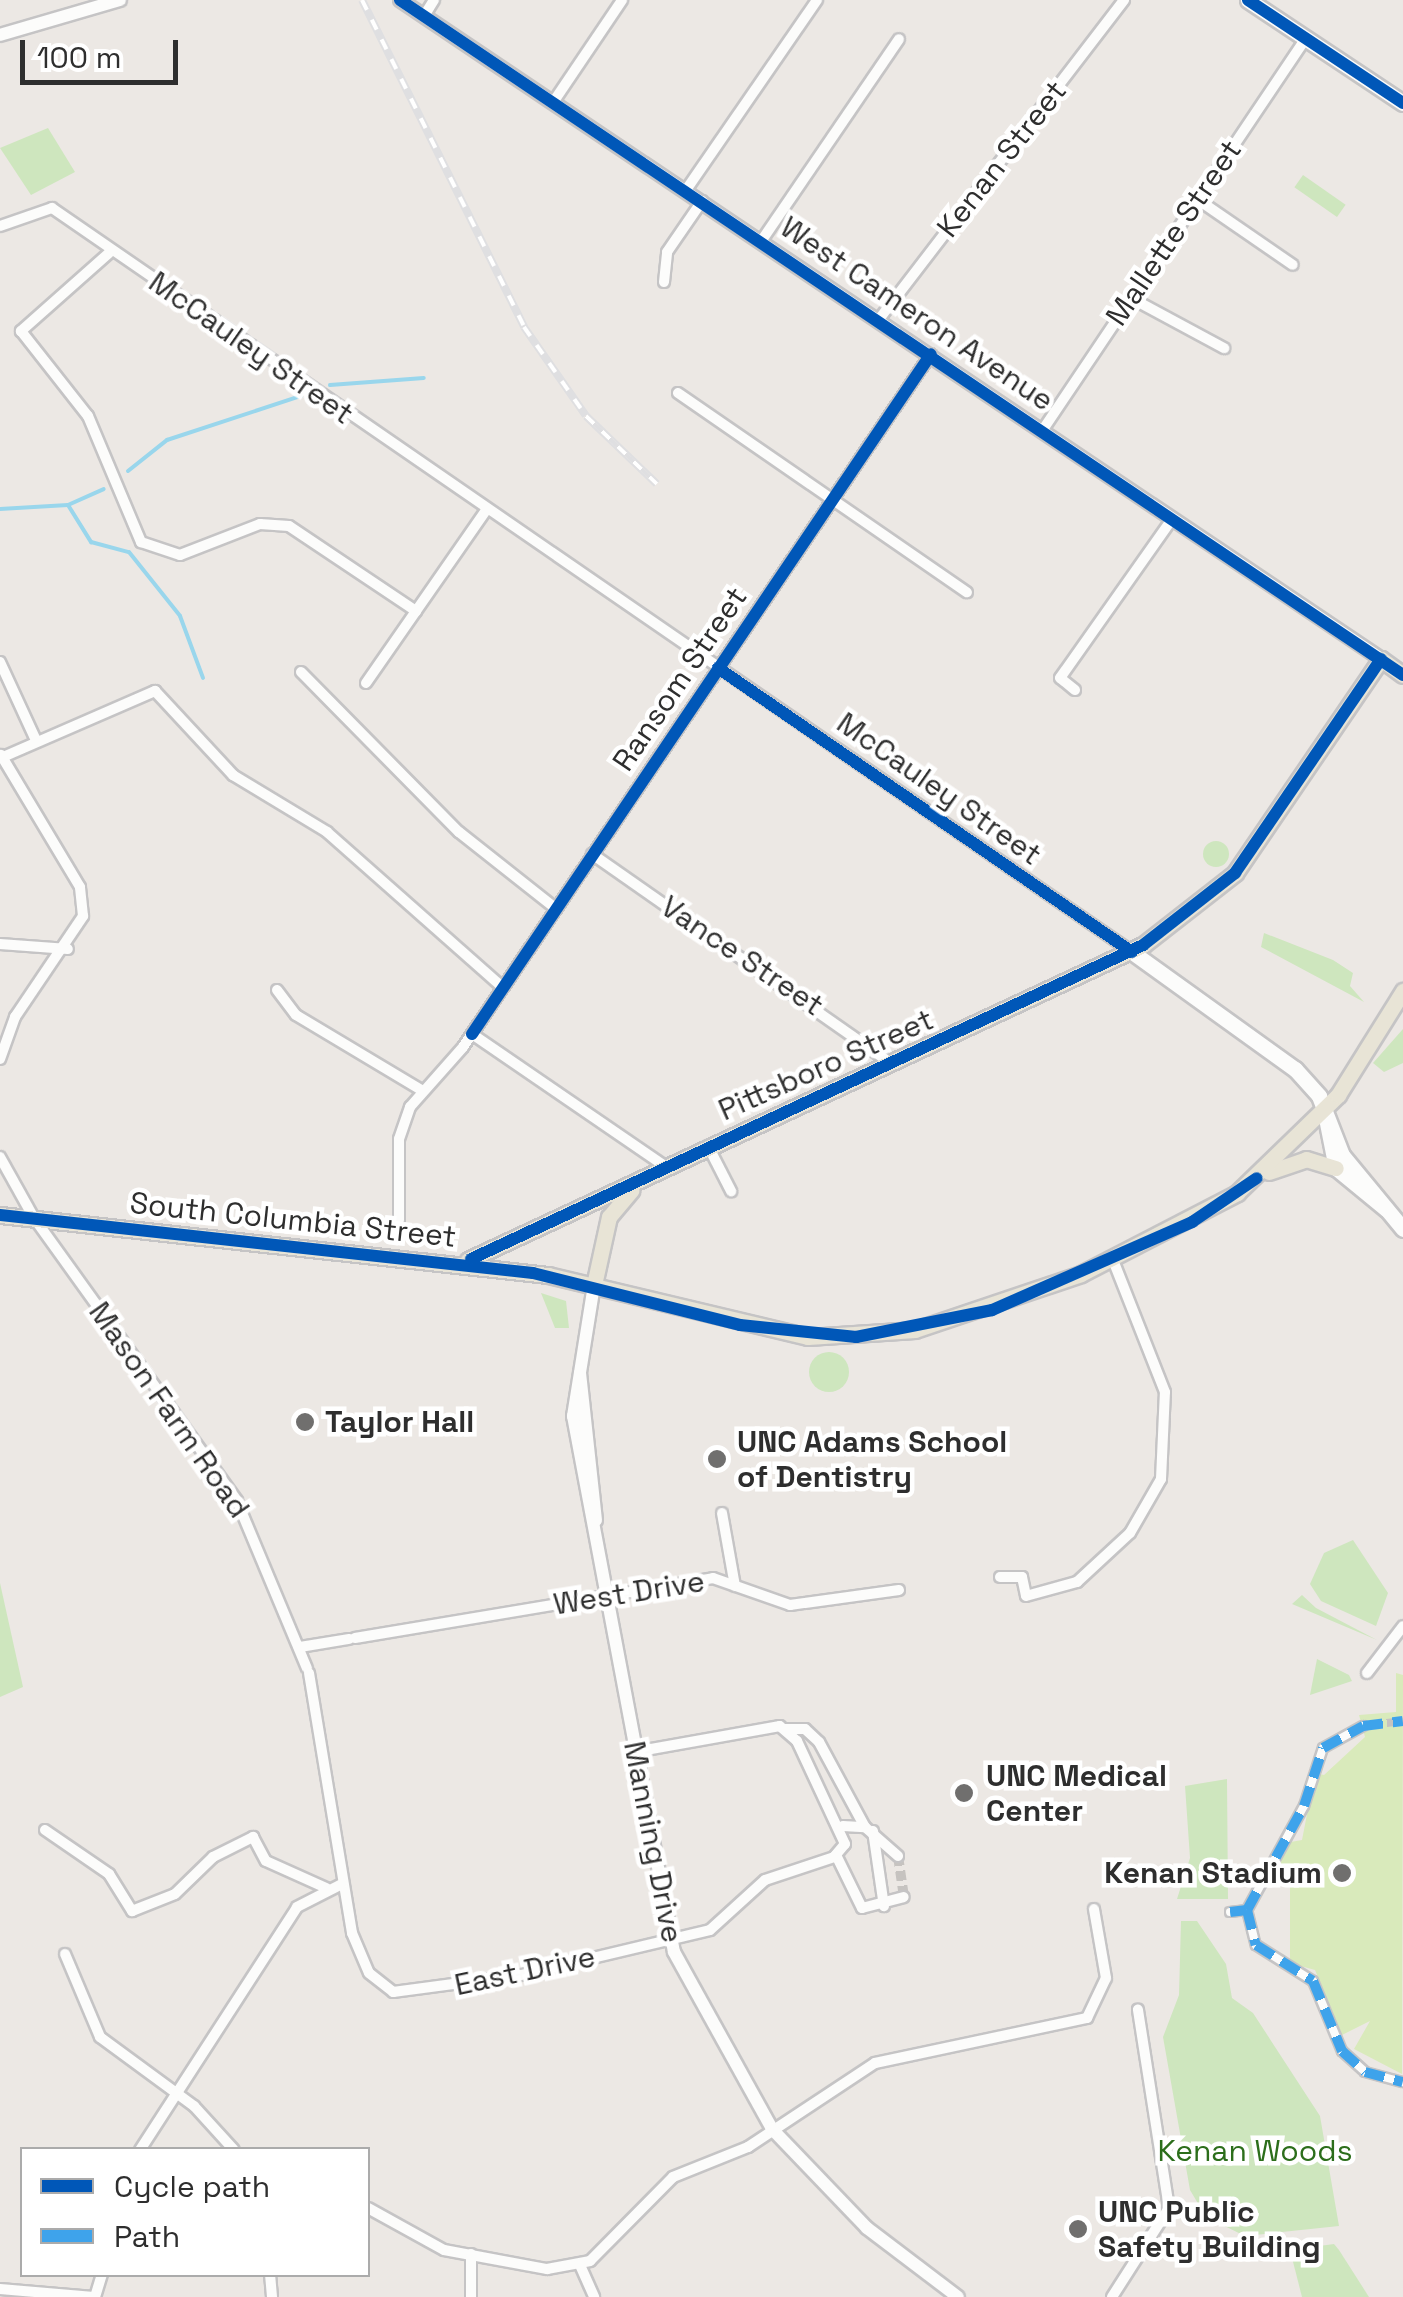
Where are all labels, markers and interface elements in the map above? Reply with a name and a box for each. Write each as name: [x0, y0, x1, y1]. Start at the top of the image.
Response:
scale bar: [25, 20, 182, 82]
text: 100 m: [37, 38, 122, 77]
street label: Kenan Street: [930, 73, 1074, 245]
street label: Mallette Street: [1099, 133, 1249, 333]
street label: West Cameron Avenue: [773, 209, 1061, 419]
street label: McCauley Street: [142, 264, 360, 432]
street label: Ransom Street: [605, 580, 755, 778]
street label: McCauley Street: [830, 705, 1048, 873]
street label: Vance Street: [654, 888, 830, 1024]
street label: Pittsboro Street: [713, 1002, 939, 1128]
street label: South Columbia Street: [128, 1185, 458, 1255]
street label: Mason Farm Road: [81, 1295, 257, 1525]
place label: Taylor Hall: [325, 1404, 474, 1440]
marker: Taylor Hall: [294, 1411, 316, 1433]
place label: UNC Adams School of Dentistry: [737, 1424, 1008, 1494]
marker: UNC Adams School of Dentistry: [706, 1448, 728, 1470]
street label: West Drive: [551, 1563, 707, 1623]
street label: Manning Drive: [616, 1738, 690, 1946]
place label: UNC Medical Center: [986, 1758, 1167, 1828]
marker: UNC Medical Center: [951, 1780, 977, 1806]
place label: Kenan Stadium: [1104, 1855, 1322, 1891]
marker: Kenan Stadium: [1331, 1862, 1353, 1884]
street label: East Drive: [451, 1939, 599, 2003]
park label: Kenan Woods: [1157, 2133, 1353, 2169]
legend: [20, 2147, 370, 2277]
text: Cycle path: [114, 2167, 270, 2206]
place label: UNC Public Safety Building: [1098, 2194, 1321, 2264]
text: Path: [114, 2217, 180, 2256]
marker: UNC Public Safety Building: [1067, 2218, 1089, 2240]

